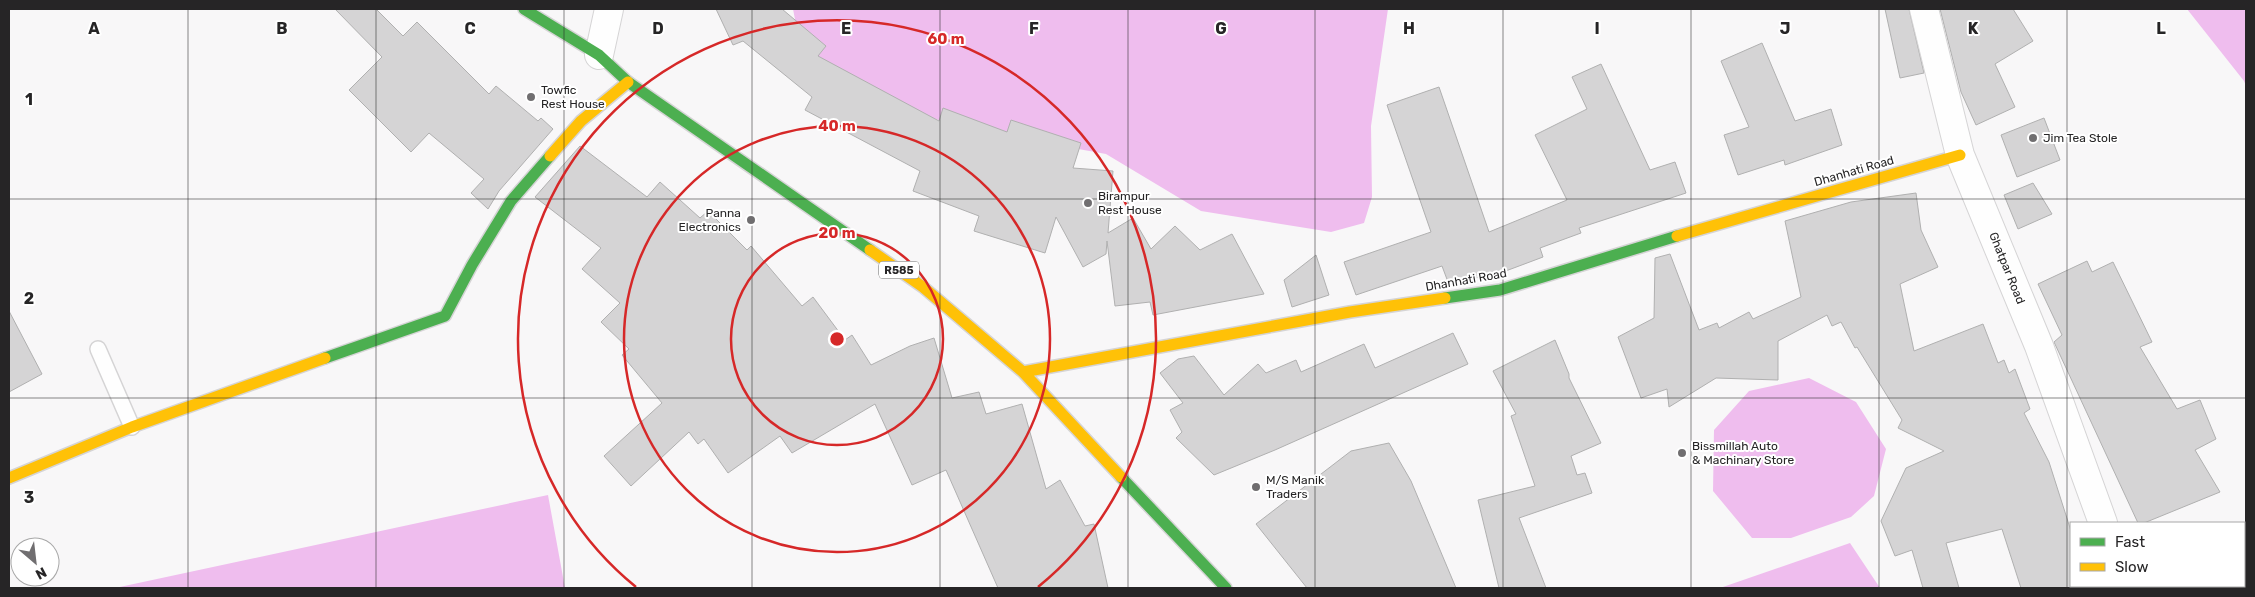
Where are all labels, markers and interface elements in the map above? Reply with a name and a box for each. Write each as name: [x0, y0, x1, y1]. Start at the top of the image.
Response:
text: A: [88, 19, 100, 38]
text: B: [276, 19, 288, 38]
text: C: [464, 19, 476, 38]
text: D: [652, 19, 664, 38]
text: E: [841, 19, 851, 38]
text: F: [1029, 19, 1039, 38]
text: G: [1215, 19, 1227, 38]
text: H: [1403, 19, 1415, 38]
text: I: [1594, 19, 1600, 38]
text: J: [1780, 19, 1790, 38]
text: K: [1968, 19, 1979, 38]
text: L: [2156, 19, 2166, 38]
text: 60 m: [928, 30, 964, 48]
place label: Towfic Rest House: [541, 83, 605, 111]
text: 1: [25, 90, 33, 109]
marker: Towfic Rest House: [525, 91, 537, 103]
text: 40 m: [818, 117, 856, 135]
place label: Jim Tea Stole: [2043, 131, 2118, 145]
marker: Jim Tea Stole: [2027, 132, 2039, 144]
street label: Dhanhati Road: [1813, 153, 1895, 189]
place label: Birampur Rest House: [1098, 189, 1162, 217]
marker: Birampur Rest House: [1082, 197, 1094, 209]
place label: Panna Electronics: [679, 206, 741, 234]
marker: Panna Electronics: [745, 214, 757, 226]
text: 20 m: [819, 224, 855, 242]
street label: Ghatpar Road: [1986, 230, 2028, 306]
road number: R585: [879, 262, 919, 278]
street label: Dhanhati Road: [1424, 266, 1508, 294]
text: 2: [24, 289, 34, 308]
centre of rings: [828, 330, 846, 348]
place label: Bissmillah Auto & Machinary Store: [1692, 439, 1794, 467]
marker: Bissmillah Auto & Machinary Store: [1676, 447, 1688, 459]
place label: M/S Manik Traders: [1266, 473, 1325, 501]
marker: M/S Manik Traders: [1250, 481, 1262, 493]
text: 3: [24, 488, 34, 507]
legend: [2070, 522, 2245, 587]
text: Fast: [2115, 533, 2145, 551]
north arrow: [10, 537, 60, 587]
text: Slow: [2115, 558, 2148, 576]
text: N: [32, 563, 49, 583]

